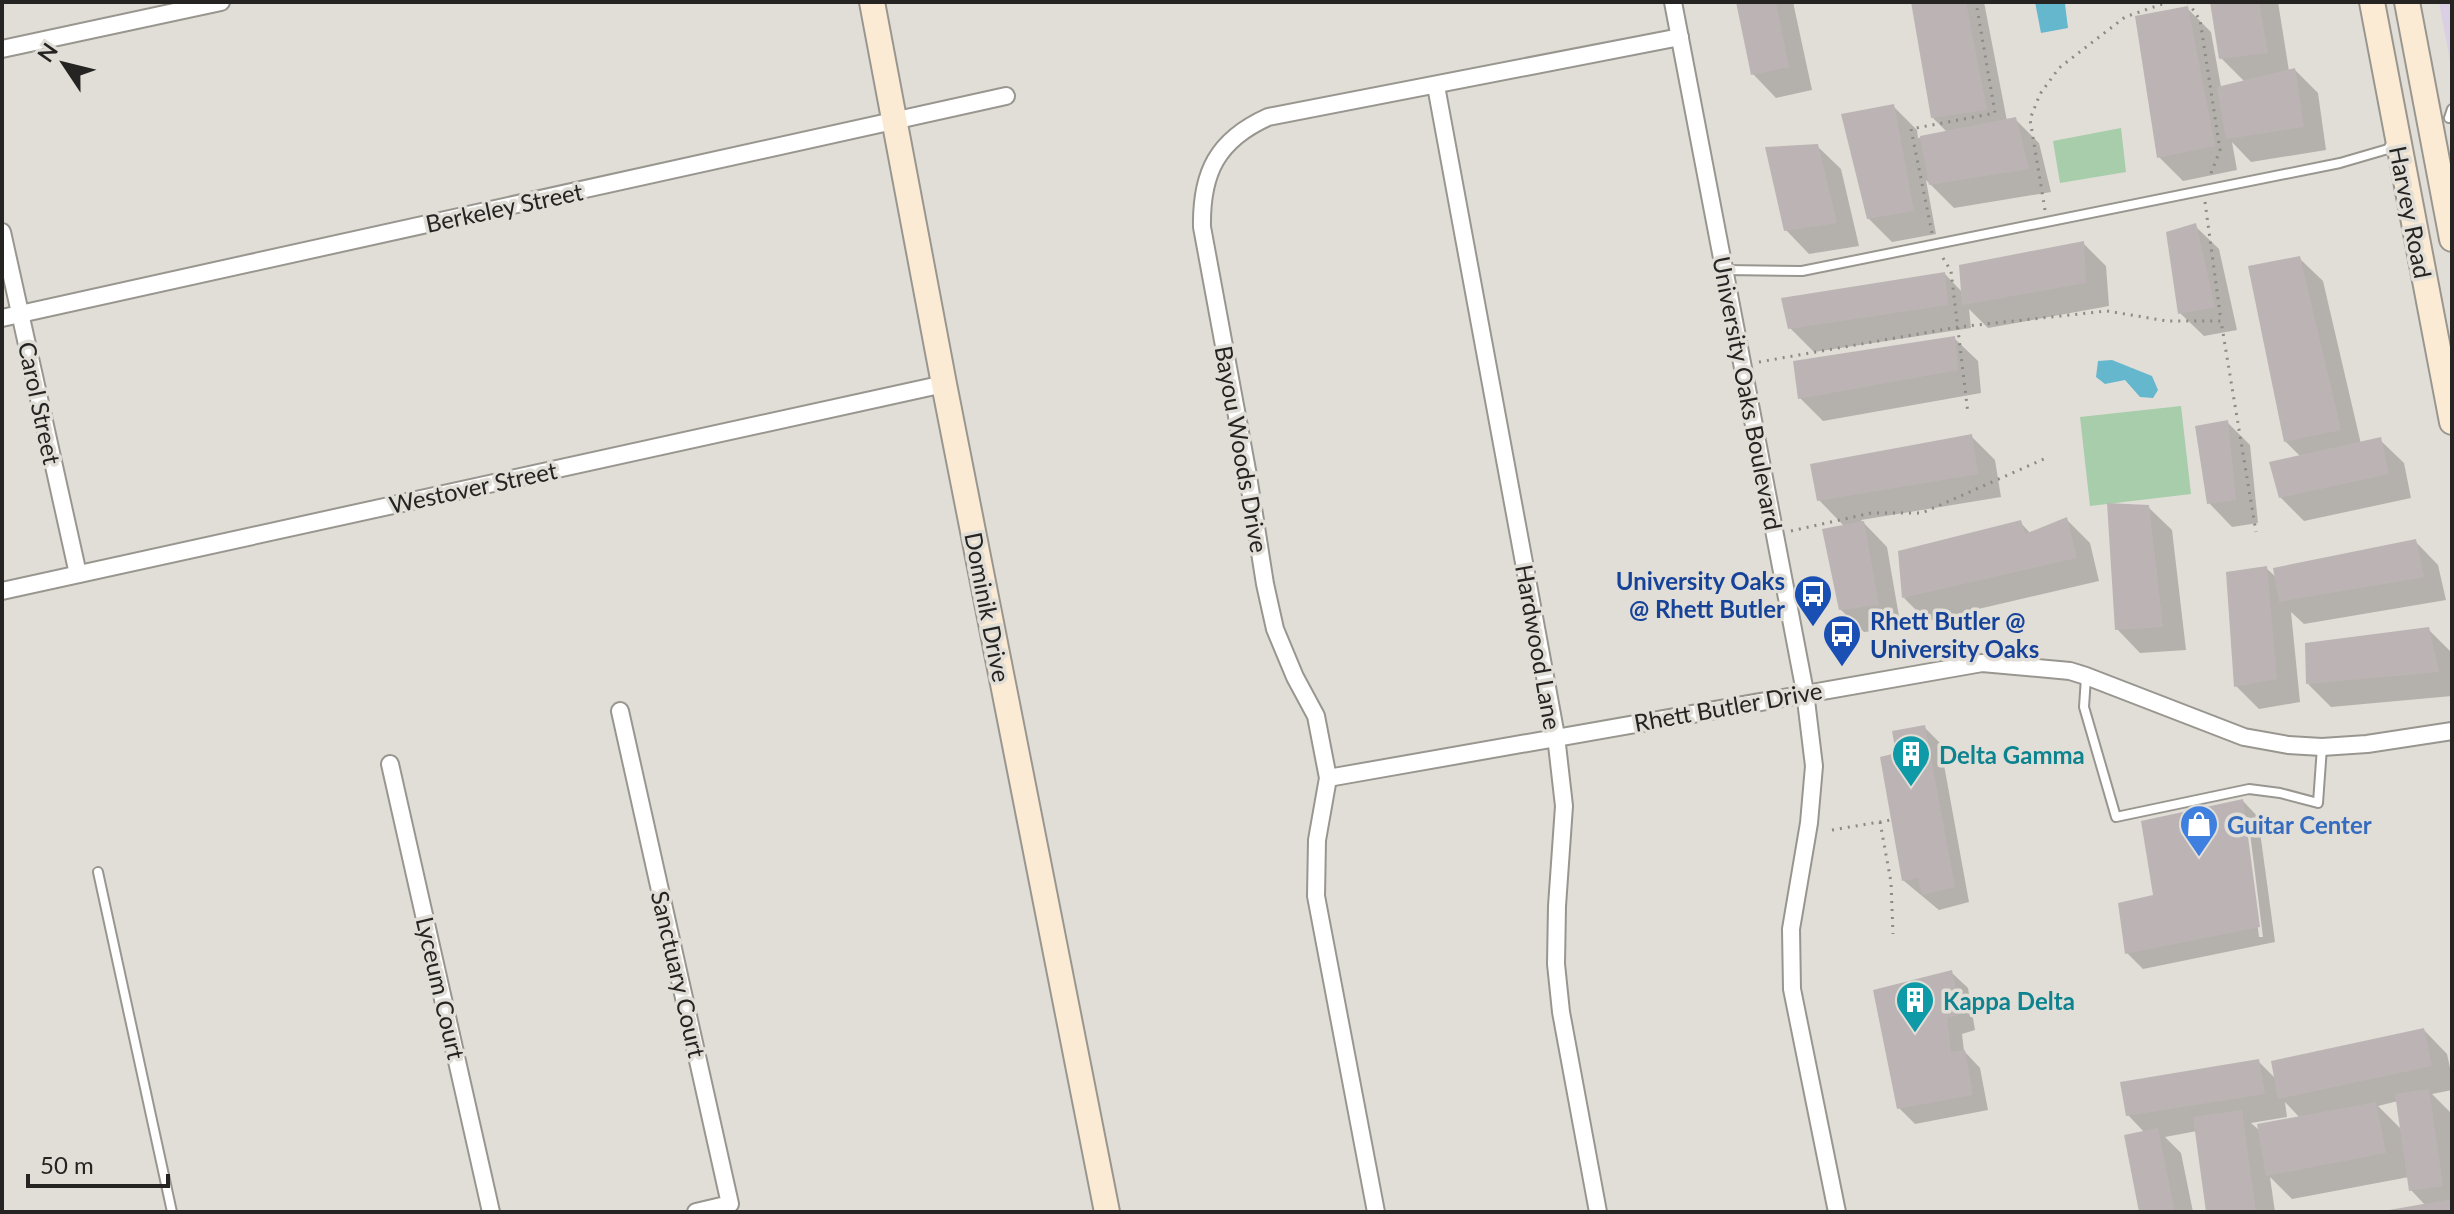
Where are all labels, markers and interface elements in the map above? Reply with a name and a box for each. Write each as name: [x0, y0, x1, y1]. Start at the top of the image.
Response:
north arrow: [24, 24, 104, 104]
text: N: [31, 38, 63, 67]
street label: Harvey Road: [2384, 143, 2438, 281]
street label: Berkeley Street: [423, 176, 586, 238]
street label: University Oaks Boulevard: [1707, 254, 1789, 532]
street label: Carol Street: [13, 339, 67, 467]
street label: Bayou Woods Drive: [1210, 343, 1274, 555]
street label: Westover Street: [387, 455, 560, 519]
street label: Dominik Drive: [959, 530, 1017, 684]
street label: Hardwood Lane: [1510, 562, 1568, 732]
place label: University Oaks @ Rhett Butler: [1616, 566, 1785, 623]
bus stop icon: University Oaks @ Rhett Butler: [1792, 573, 1834, 628]
place label: Rhett Butler @ University Oaks: [1870, 606, 2039, 663]
bus stop icon: Rhett Butler @ University Oaks: [1821, 613, 1863, 668]
street label: Rhett Butler Drive: [1632, 675, 1824, 737]
building icon: Delta Gamma: [1890, 733, 1932, 788]
place label: Delta Gamma: [1939, 740, 2085, 769]
shop icon: Guitar Center: [2178, 803, 2220, 858]
place label: Guitar Center: [2227, 810, 2372, 839]
street label: Sanctuary Court: [646, 888, 712, 1061]
street label: Lyceum Court: [411, 914, 472, 1062]
building icon: Kappa Delta: [1894, 979, 1936, 1034]
place label: Kappa Delta: [1943, 986, 2075, 1015]
scale bar: [28, 1138, 168, 1188]
text: 50 m: [40, 1150, 94, 1179]

